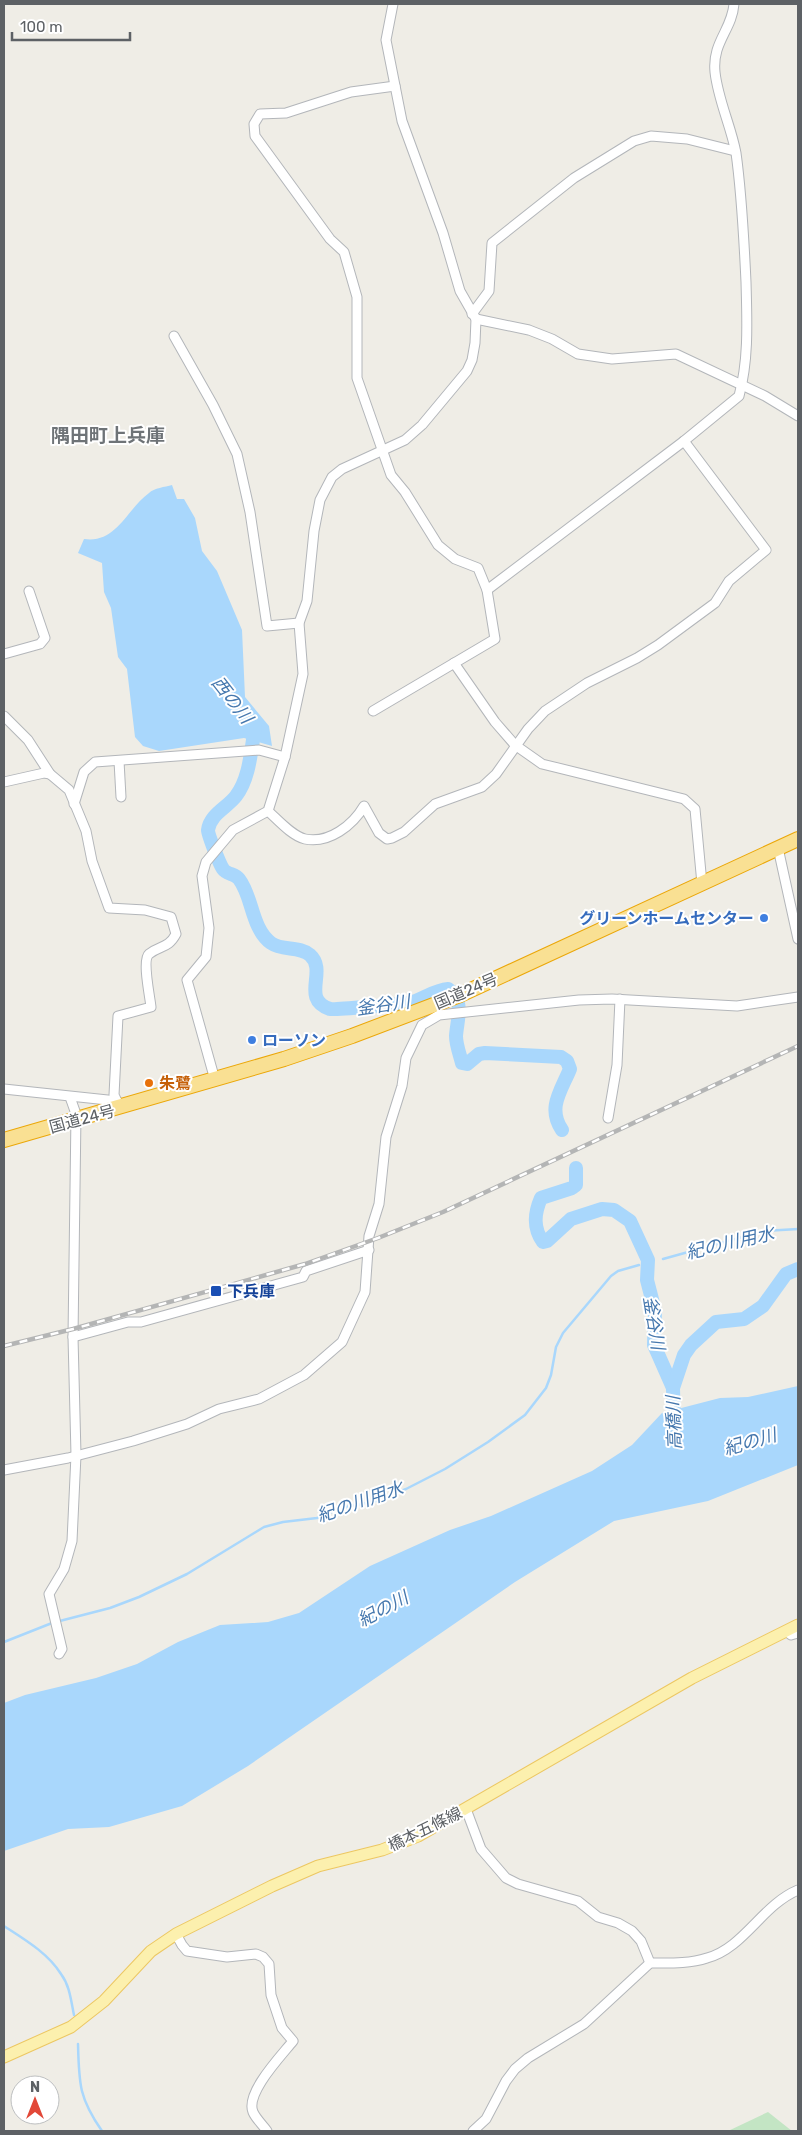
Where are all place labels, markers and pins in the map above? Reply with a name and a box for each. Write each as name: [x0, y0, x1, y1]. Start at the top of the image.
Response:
place label: グリーンホームセンター: [579, 909, 754, 928]
marker: グリーンホームセンター: [758, 912, 770, 924]
place label: ローソン: [262, 1031, 326, 1050]
marker: ローソン: [246, 1034, 258, 1046]
place label: 朱鷺: [159, 1074, 191, 1093]
marker: 朱鷺: [143, 1077, 155, 1089]
place label: 下兵庫: [227, 1282, 275, 1301]
marker: 下兵庫: [209, 1284, 223, 1298]

